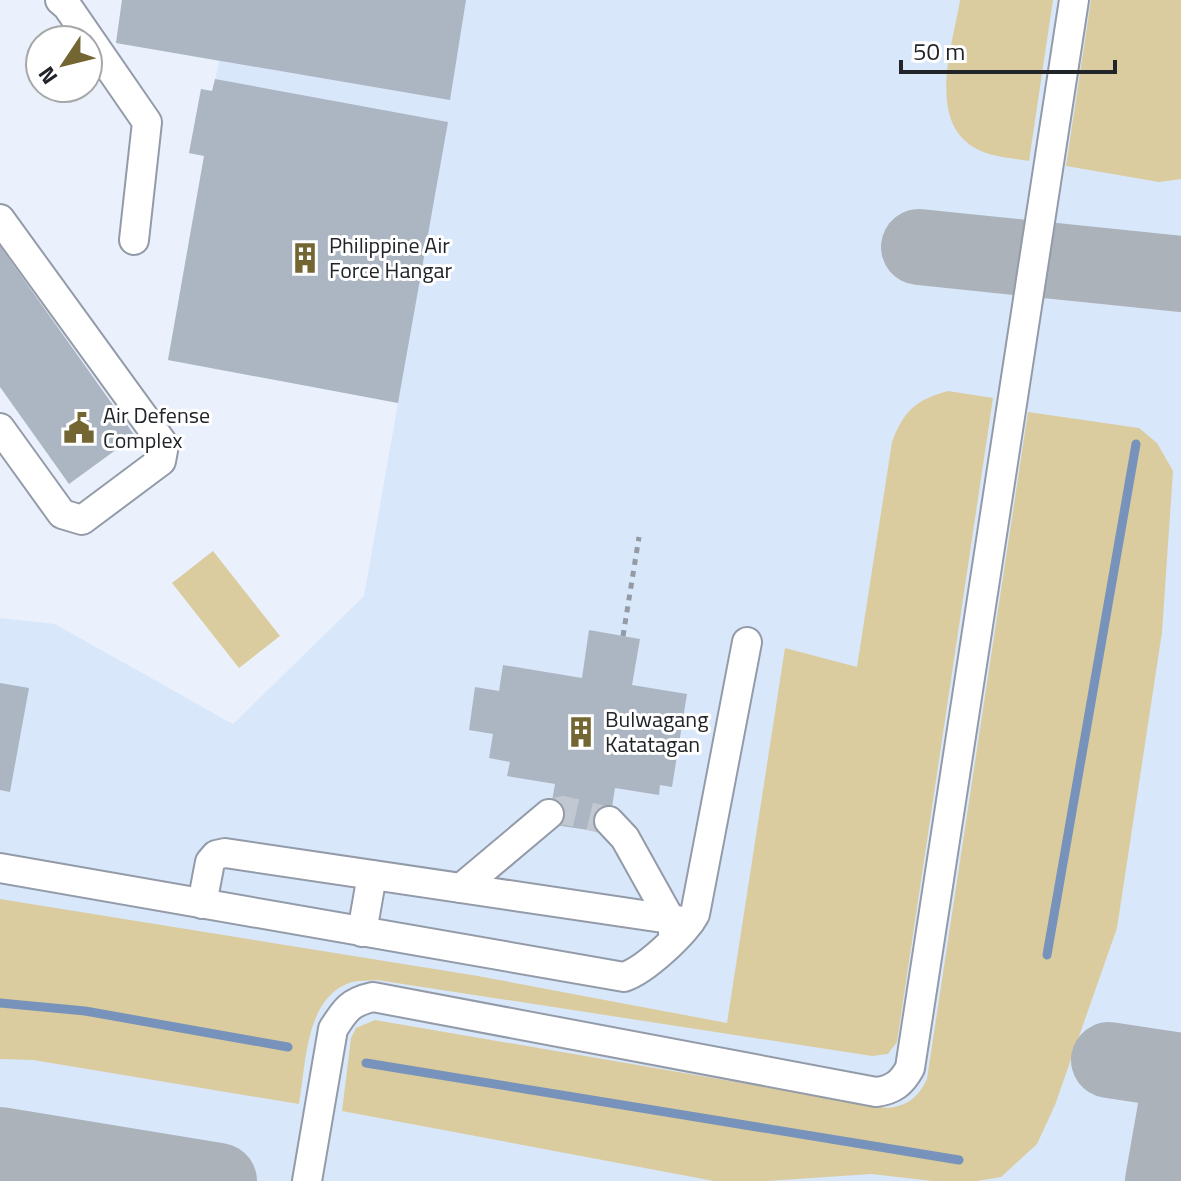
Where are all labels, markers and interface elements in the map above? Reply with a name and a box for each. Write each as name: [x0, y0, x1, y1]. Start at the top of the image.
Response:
north arrow: [24, 24, 104, 104]
scale bar: [901, 24, 1115, 74]
text: 50 m: [913, 33, 965, 69]
text: N: [29, 59, 66, 91]
place label: Philippine Air Force Hangar: [329, 228, 453, 287]
building icon: Philippine Air Force Hangar: [288, 241, 322, 275]
place label: Air Defense Complex: [103, 398, 210, 457]
public building icon: Air Defense Complex: [62, 411, 96, 445]
place label: Bulwagang Katatagan: [605, 702, 708, 761]
building icon: Bulwagang Katatagan: [564, 715, 598, 749]

